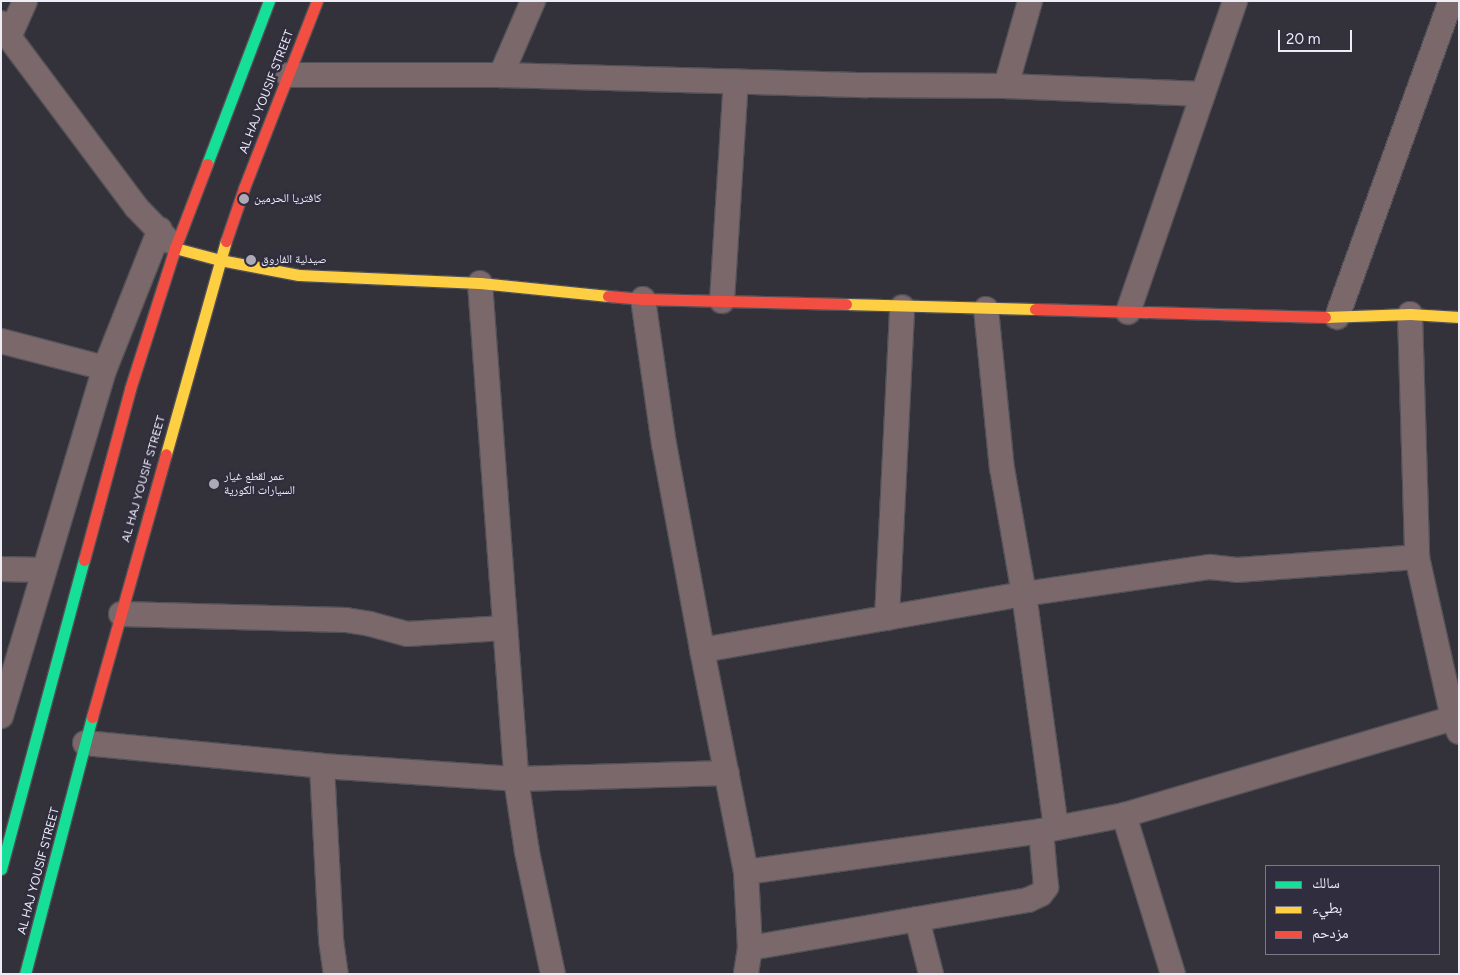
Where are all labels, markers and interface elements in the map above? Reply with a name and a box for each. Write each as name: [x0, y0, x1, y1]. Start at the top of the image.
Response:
scale bar: [1280, 20, 1354, 52]
street label: AL HAJ YOUSIF STREET: [237, 28, 297, 156]
text: 20 m: [1286, 30, 1320, 48]
place label: كافتريا الحرمين: [254, 192, 321, 206]
marker: كافتريا الحرمين: [238, 193, 250, 205]
place label: صيدلية الفاروق: [261, 253, 327, 267]
marker: صيدلية الفاروق: [245, 254, 257, 266]
street label: AL HAJ YOUSIF STREET: [119, 414, 169, 544]
place label: عمر لقطع غيار السيارات الكورية: [224, 470, 295, 498]
marker: عمر لقطع غيار السيارات الكورية: [208, 478, 220, 490]
street label: AL HAJ YOUSIF STREET: [15, 806, 63, 936]
legend: [1265, 865, 1440, 955]
text: سالك: [1312, 874, 1340, 892]
text: بطيء: [1312, 899, 1342, 917]
text: مزدحم: [1312, 924, 1349, 942]

